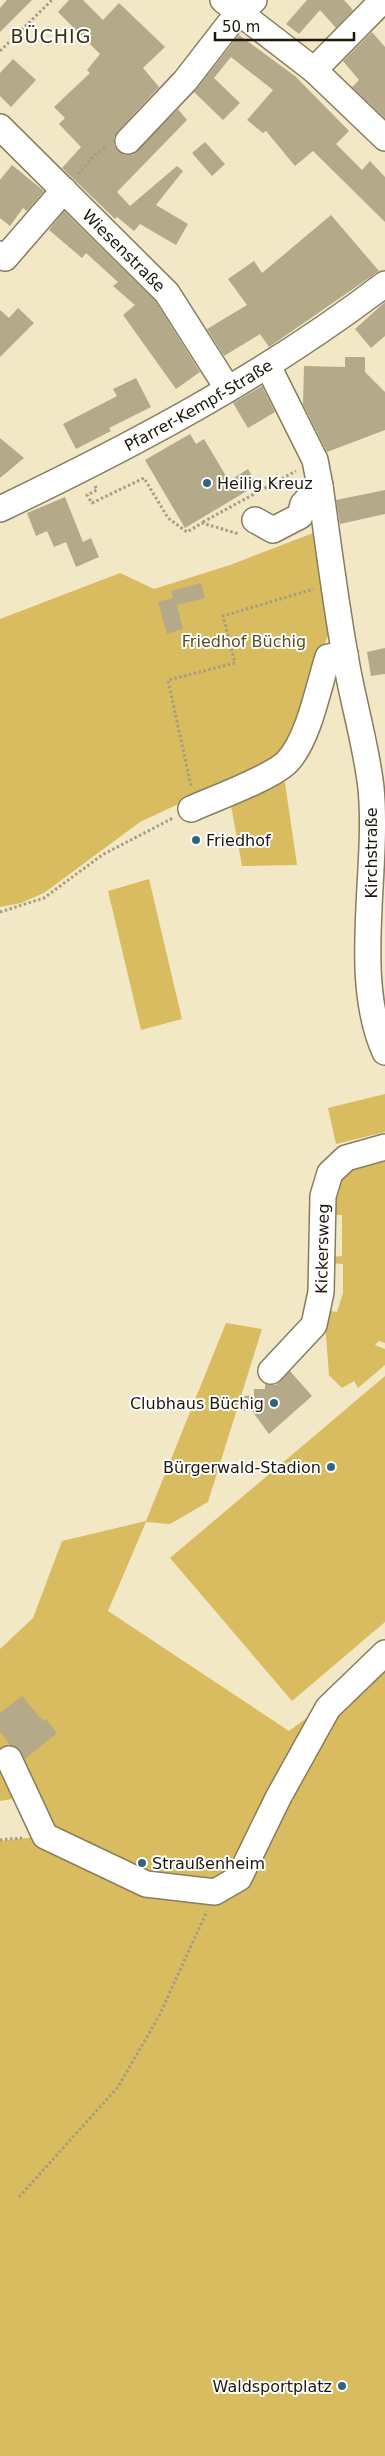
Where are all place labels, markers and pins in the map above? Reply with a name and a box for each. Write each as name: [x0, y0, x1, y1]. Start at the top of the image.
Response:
place label: Heilig Kreuz: [217, 474, 313, 493]
marker: Heilig Kreuz: [201, 477, 213, 489]
place label: Friedhof: [206, 831, 271, 850]
marker: Friedhof: [190, 834, 202, 846]
place label: Clubhaus Büchig: [130, 1394, 264, 1413]
marker: Clubhaus Büchig: [268, 1397, 280, 1409]
place label: Bürgerwald-Stadion: [163, 1458, 321, 1477]
marker: Bürgerwald-Stadion: [325, 1461, 337, 1473]
place label: Straußenheim: [152, 1854, 265, 1873]
marker: Straußenheim: [136, 1857, 148, 1869]
place label: Waldsportplatz: [213, 2377, 332, 2396]
marker: Waldsportplatz: [336, 2380, 348, 2392]

